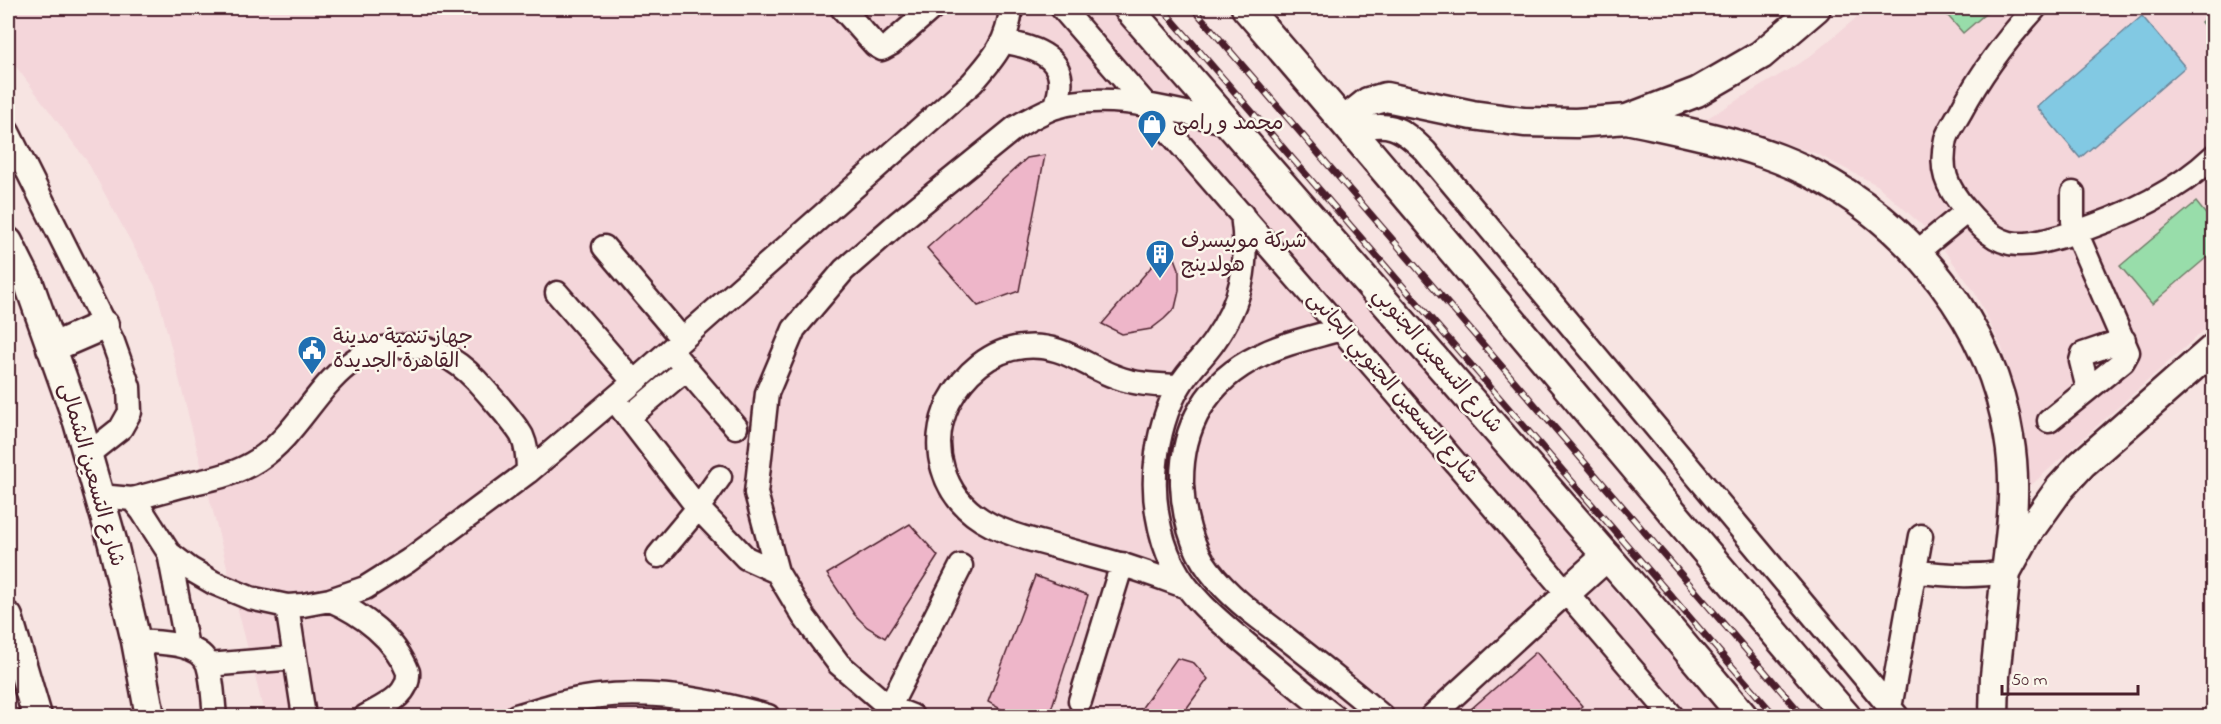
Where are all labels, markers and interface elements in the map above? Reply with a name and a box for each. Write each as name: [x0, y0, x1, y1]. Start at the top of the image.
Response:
shop icon: محمد و رامى: [1136, 108, 1168, 150]
place label: محمد و رامى: [1173, 109, 1284, 139]
place label: شركة موبيسرف هولدينج: [1181, 227, 1307, 281]
building icon: شركة موبيسرف هولدينج: [1144, 238, 1176, 280]
street label: شارع التسعين الجنوبي: [1364, 281, 1509, 442]
street label: شارع التسعين الجنوبي الجانبى: [1298, 285, 1484, 493]
place label: جهاز تنمية مدينة القاهرة الجديدة: [333, 323, 473, 377]
public building icon: جهاز تنمية مدينة القاهرة الجديدة: [296, 334, 328, 376]
street label: شارع التسعين الشمالى: [50, 379, 132, 571]
scale bar: [2002, 658, 2138, 696]
text: 50 m: [2011, 668, 2048, 694]

